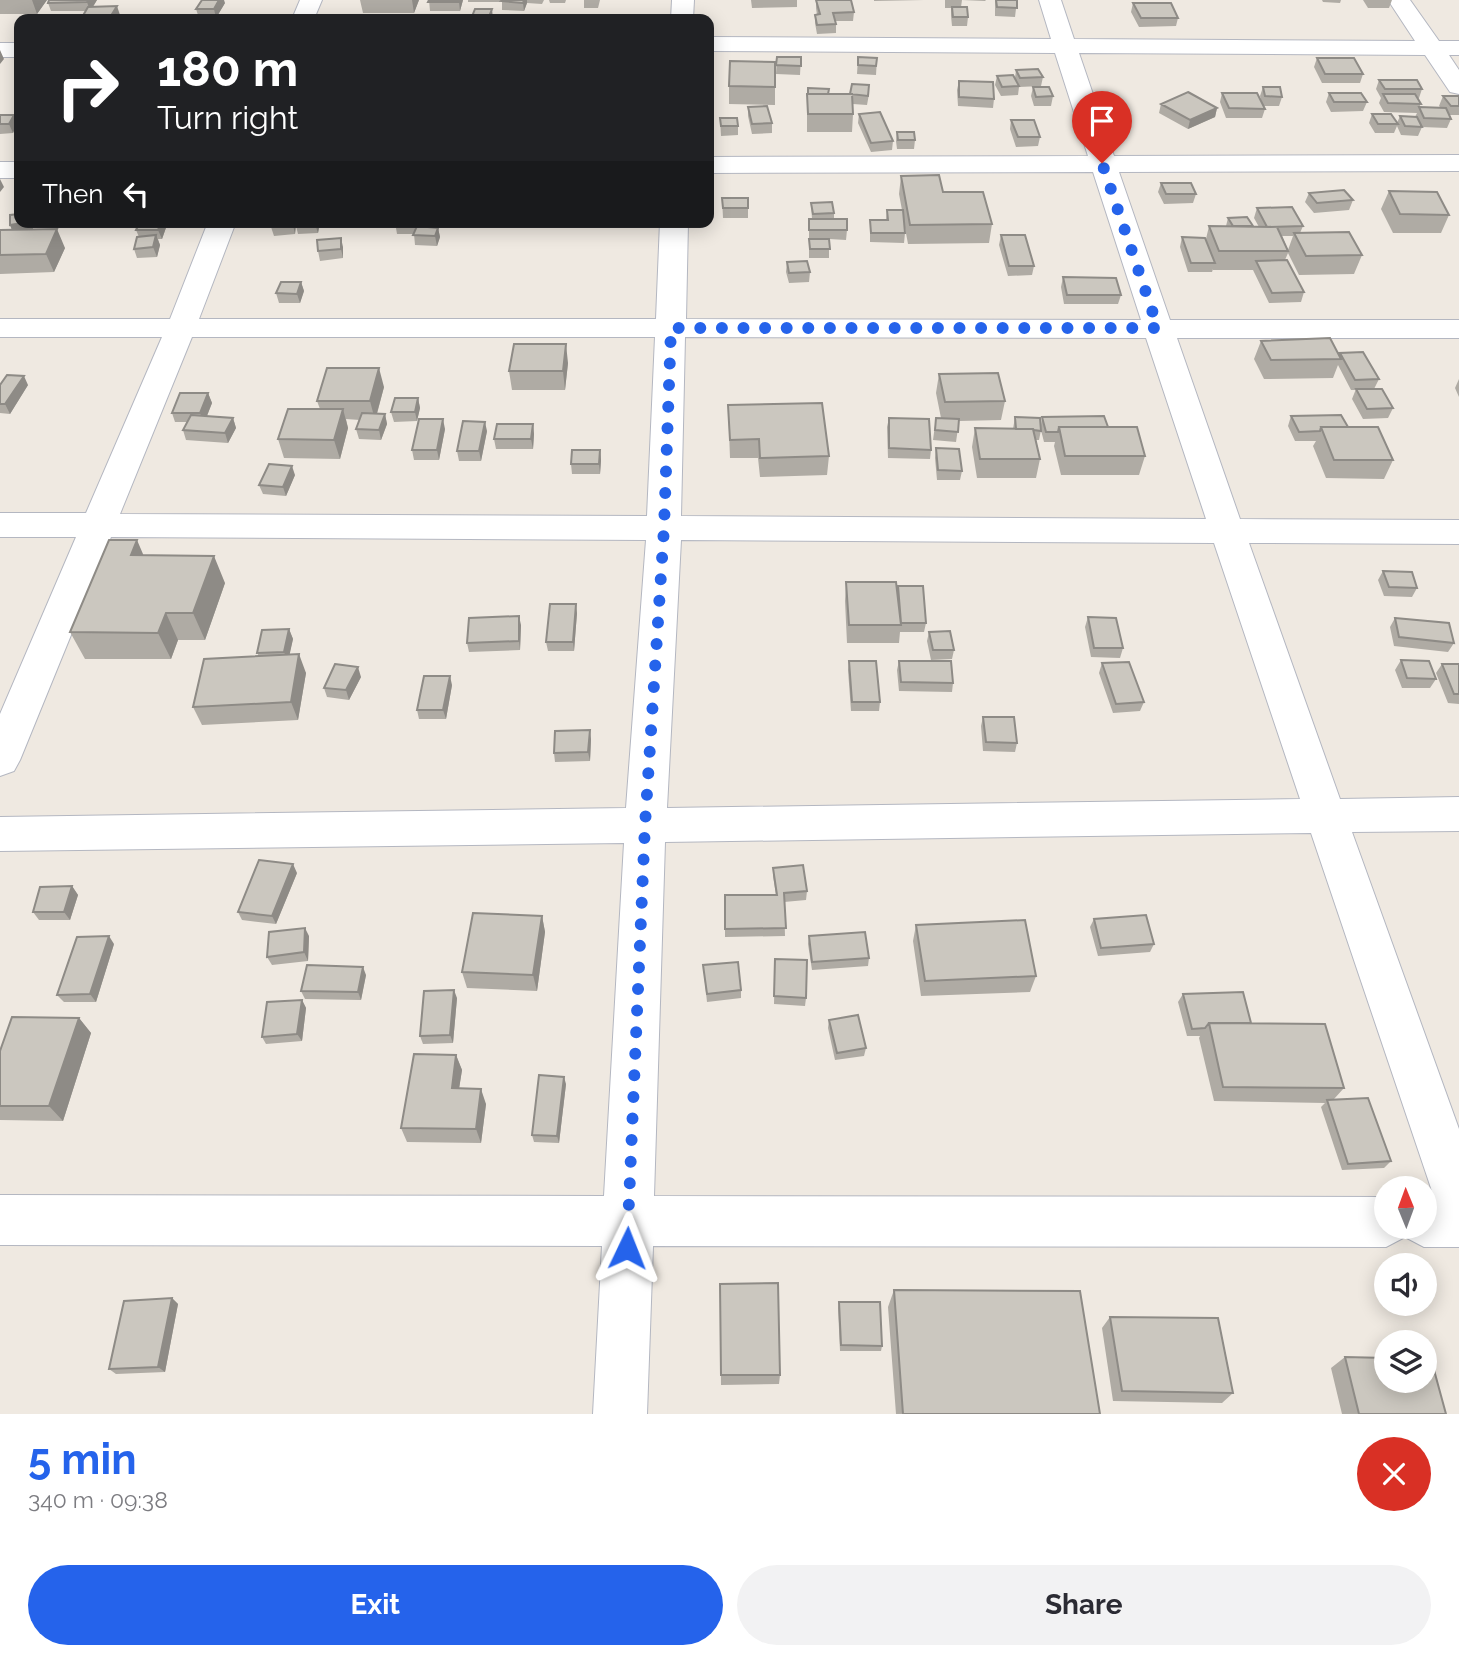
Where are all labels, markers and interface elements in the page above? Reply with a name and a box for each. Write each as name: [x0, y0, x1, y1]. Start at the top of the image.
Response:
text: 180 m: [157, 40, 298, 97]
icon: right: [42, 42, 133, 133]
pin: [1072, 91, 1132, 163]
text: Turn right: [157, 99, 298, 136]
icon: arrive: [1083, 102, 1121, 140]
icon: left: [117, 175, 155, 213]
text: Then: [42, 179, 103, 209]
north arrow: [1374, 1176, 1437, 1239]
map controls: [1374, 1176, 1437, 1393]
position arrow: [590, 1211, 664, 1285]
button: sound: [1374, 1253, 1437, 1316]
button: layers: [1374, 1330, 1437, 1393]
text: 5 min: [28, 1435, 137, 1484]
button: close: [1357, 1437, 1431, 1511]
text: 340 m · 09:38: [28, 1486, 168, 1513]
button: Exit: [28, 1565, 723, 1645]
button: Share: [737, 1565, 1431, 1645]

